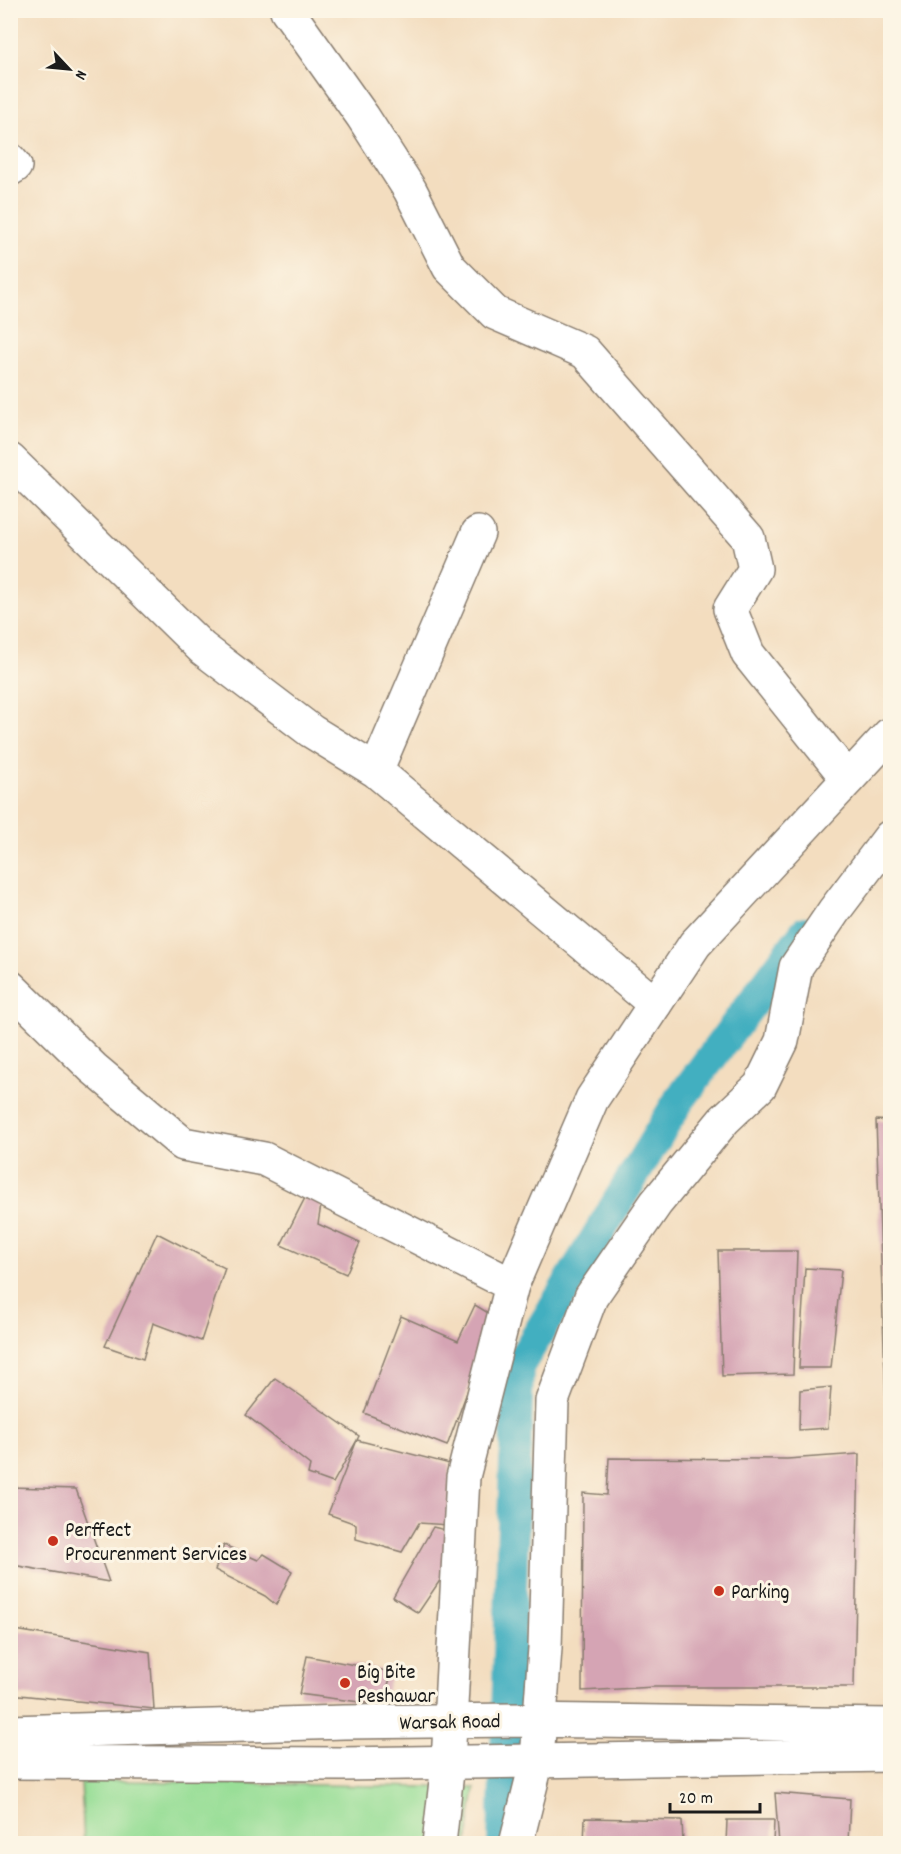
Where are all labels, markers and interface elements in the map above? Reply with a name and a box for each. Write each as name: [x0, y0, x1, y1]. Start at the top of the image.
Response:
north arrow: [39, 39, 99, 99]
text: N: [68, 66, 92, 83]
place label: Perffect Procurenment Services: [65, 1517, 247, 1571]
marker: Perffect Procurenment Services: [46, 1534, 60, 1548]
place label: Parking: [731, 1579, 790, 1609]
marker: Parking: [712, 1584, 726, 1598]
place label: Big Bite Peshawar: [357, 1659, 435, 1713]
marker: Big Bite Peshawar: [338, 1676, 352, 1690]
street label: Warsak Road: [399, 1708, 501, 1740]
scale bar: [670, 1776, 760, 1814]
text: 20 m: [679, 1787, 713, 1812]

